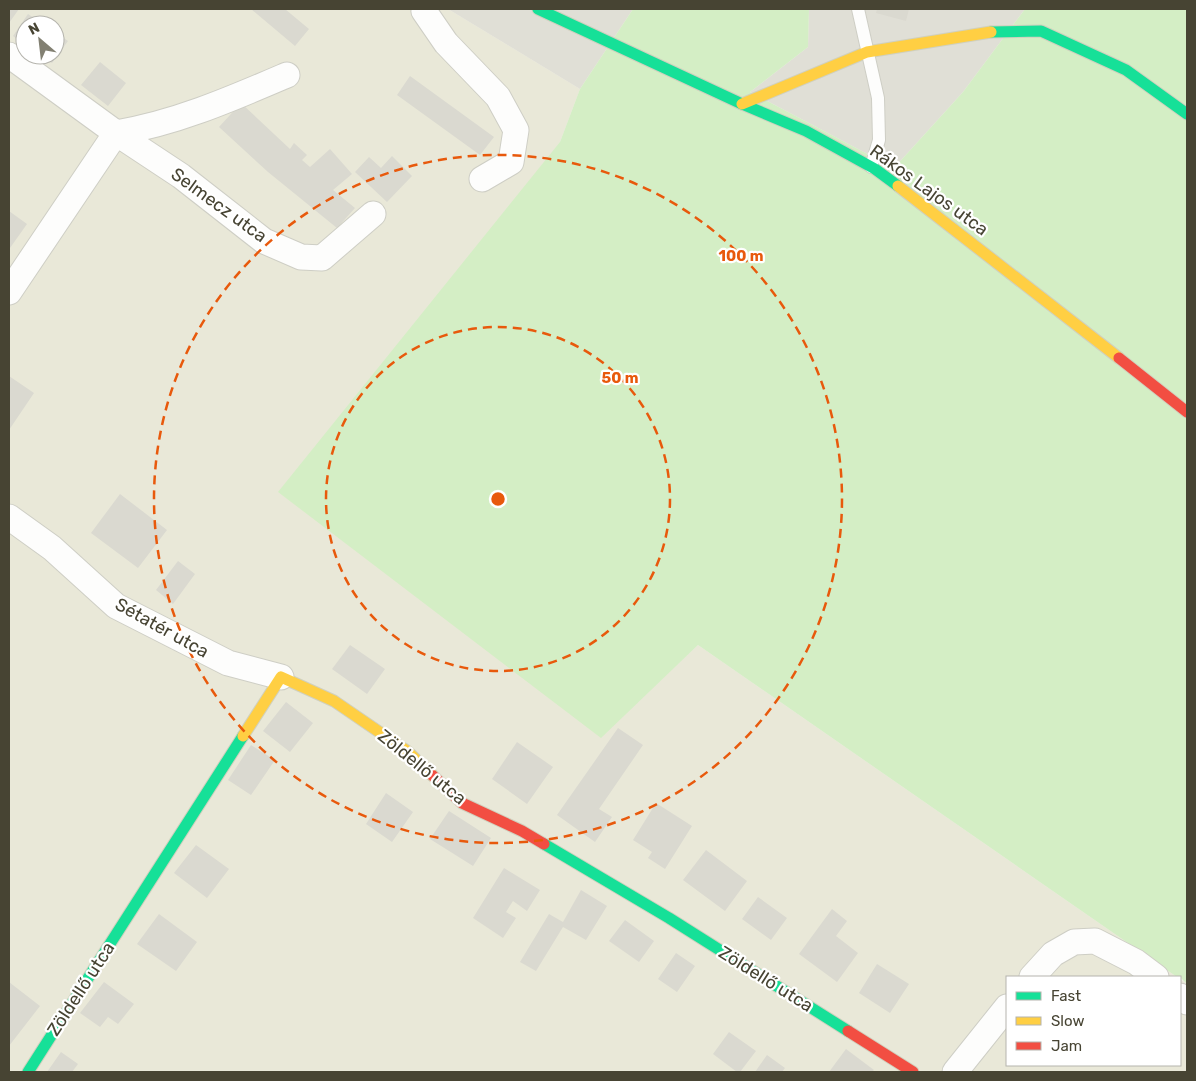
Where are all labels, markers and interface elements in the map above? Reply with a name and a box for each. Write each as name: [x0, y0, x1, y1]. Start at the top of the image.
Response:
north arrow: [15, 15, 65, 65]
text: N: [26, 19, 43, 39]
street label: Rákos Lajos utca: [866, 140, 992, 240]
street label: Selmecz utca: [167, 163, 271, 247]
text: 100 m: [719, 247, 763, 265]
text: 50 m: [602, 369, 638, 387]
centre of rings: [489, 490, 507, 508]
street label: Sétatér utca: [111, 593, 213, 663]
street label: Zöldellő utca: [373, 725, 471, 809]
street label: Zöldellő utca: [43, 938, 119, 1040]
street label: Zöldellő utca: [715, 941, 817, 1017]
legend: [1006, 976, 1181, 1066]
text: Fast: [1051, 987, 1081, 1005]
text: Slow: [1051, 1012, 1084, 1030]
text: Jam: [1051, 1037, 1082, 1055]

